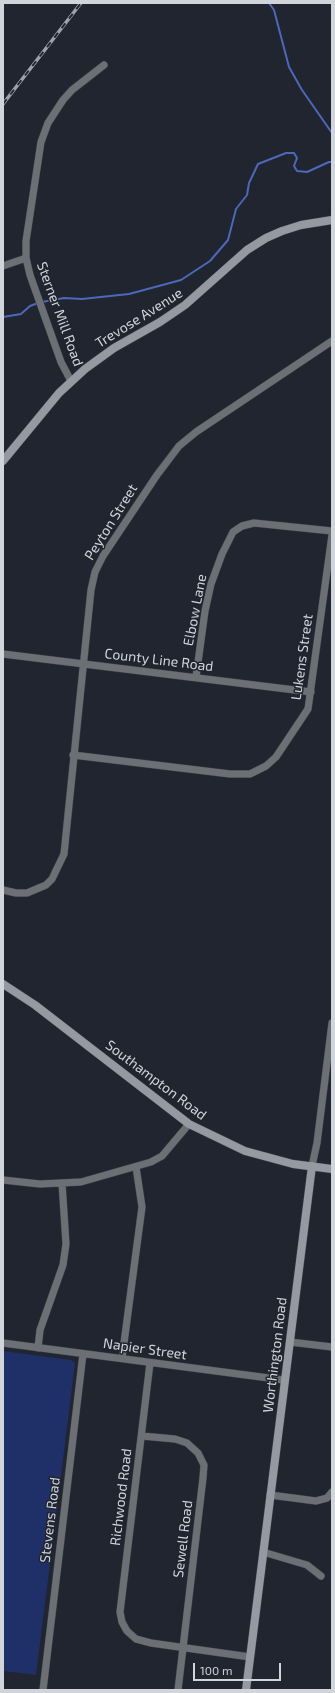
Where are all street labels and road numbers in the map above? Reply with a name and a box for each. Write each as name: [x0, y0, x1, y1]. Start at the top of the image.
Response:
street label: Sterner Mill Road: [33, 259, 87, 369]
street label: Trevose Avenue: [92, 284, 186, 352]
street label: Peyton Street: [81, 481, 141, 563]
street label: Elbow Lane: [180, 573, 210, 647]
street label: Lukens Street: [288, 613, 316, 701]
street label: County Line Road: [104, 645, 214, 675]
street label: Southampton Road: [102, 1037, 210, 1123]
street label: Worthington Road: [260, 1296, 290, 1414]
street label: Napier Street: [102, 1335, 188, 1363]
street label: Richwood Road: [107, 1447, 135, 1547]
street label: Stevens Road: [36, 1476, 64, 1564]
street label: Sewell Road: [170, 1499, 196, 1579]

